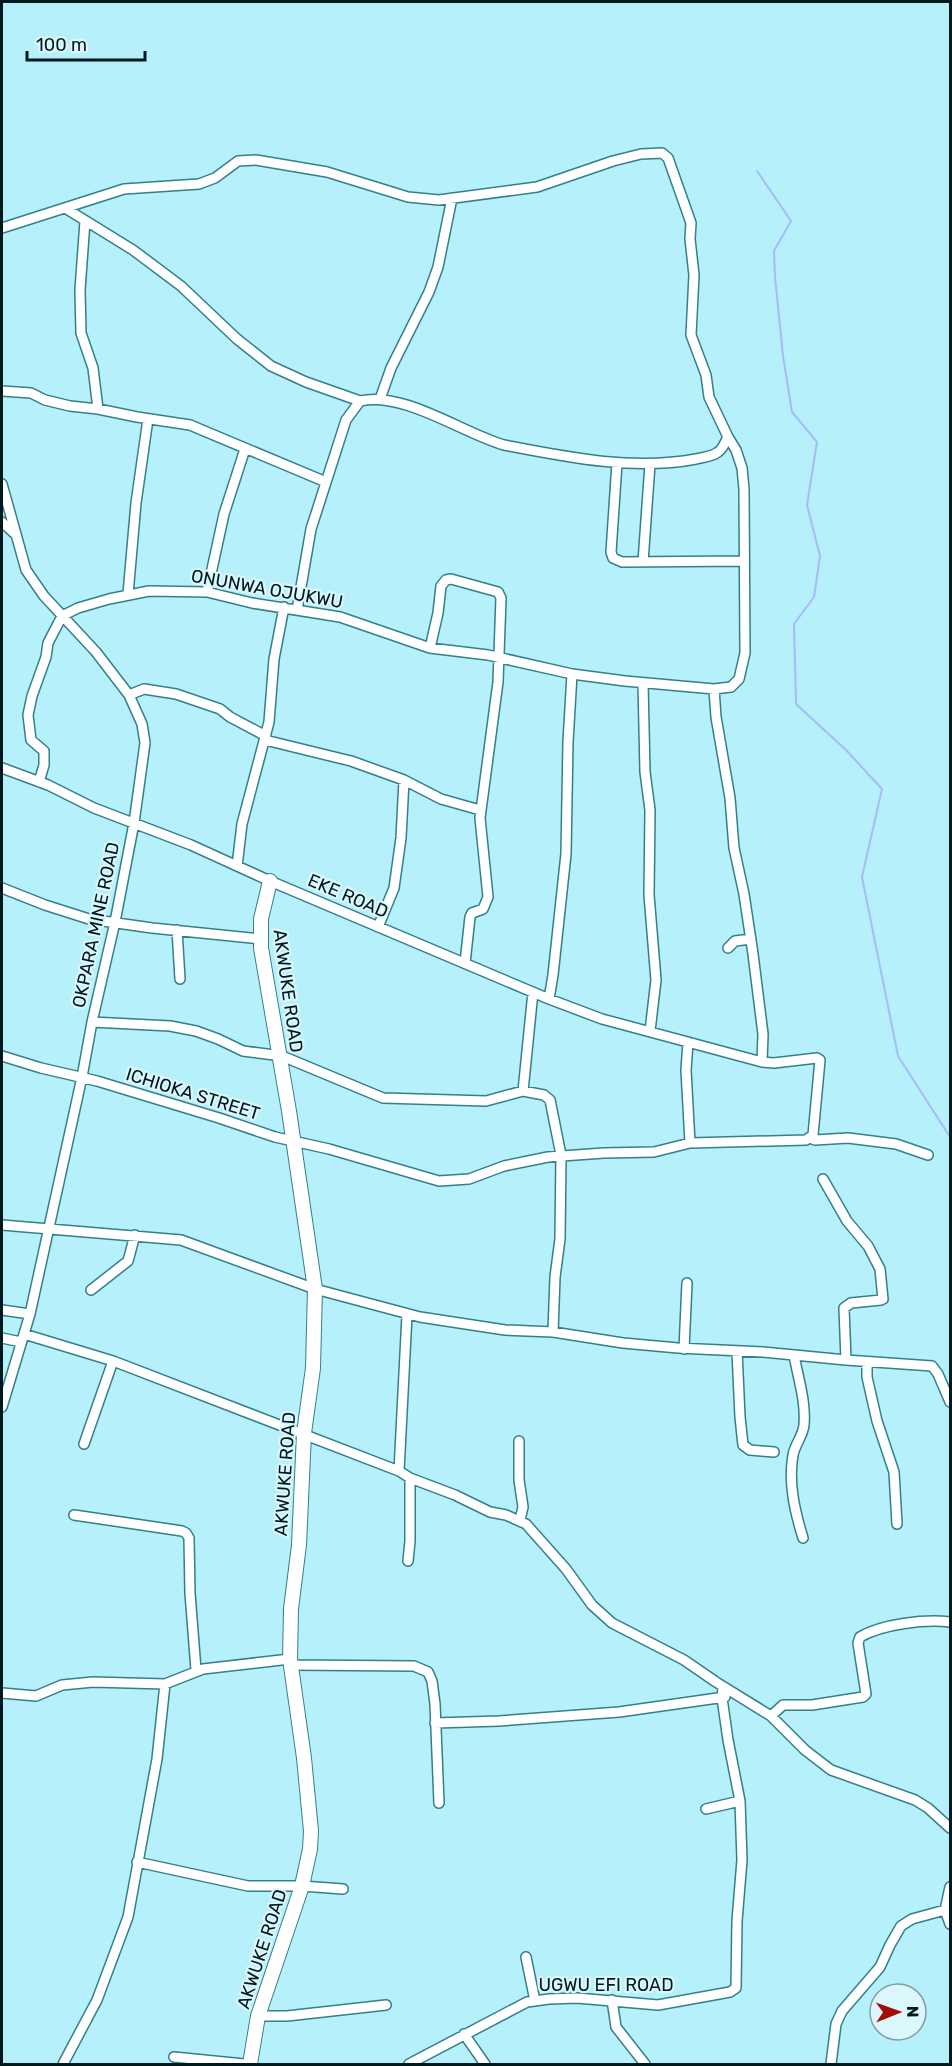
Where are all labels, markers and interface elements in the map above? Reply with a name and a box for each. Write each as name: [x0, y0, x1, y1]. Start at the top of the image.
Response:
scale bar: [27, 24, 146, 62]
text: 100 m: [36, 34, 87, 56]
street label: ONUNWA OJUKWU: [189, 565, 345, 613]
street label: OKPARA MINE ROAD: [68, 840, 124, 1010]
street label: EKE ROAD: [304, 869, 392, 923]
street label: AKWUKE ROAD: [268, 928, 308, 1054]
street label: ICHIOKA STREET: [123, 1063, 263, 1125]
street label: AKWUKE ROAD: [270, 1411, 300, 1537]
street label: AKWUKE ROAD: [232, 1887, 292, 2011]
street label: UGWU EFI ROAD: [538, 1974, 674, 1996]
north arrow: [868, 1982, 928, 2042]
text: N: [903, 2006, 922, 2018]

